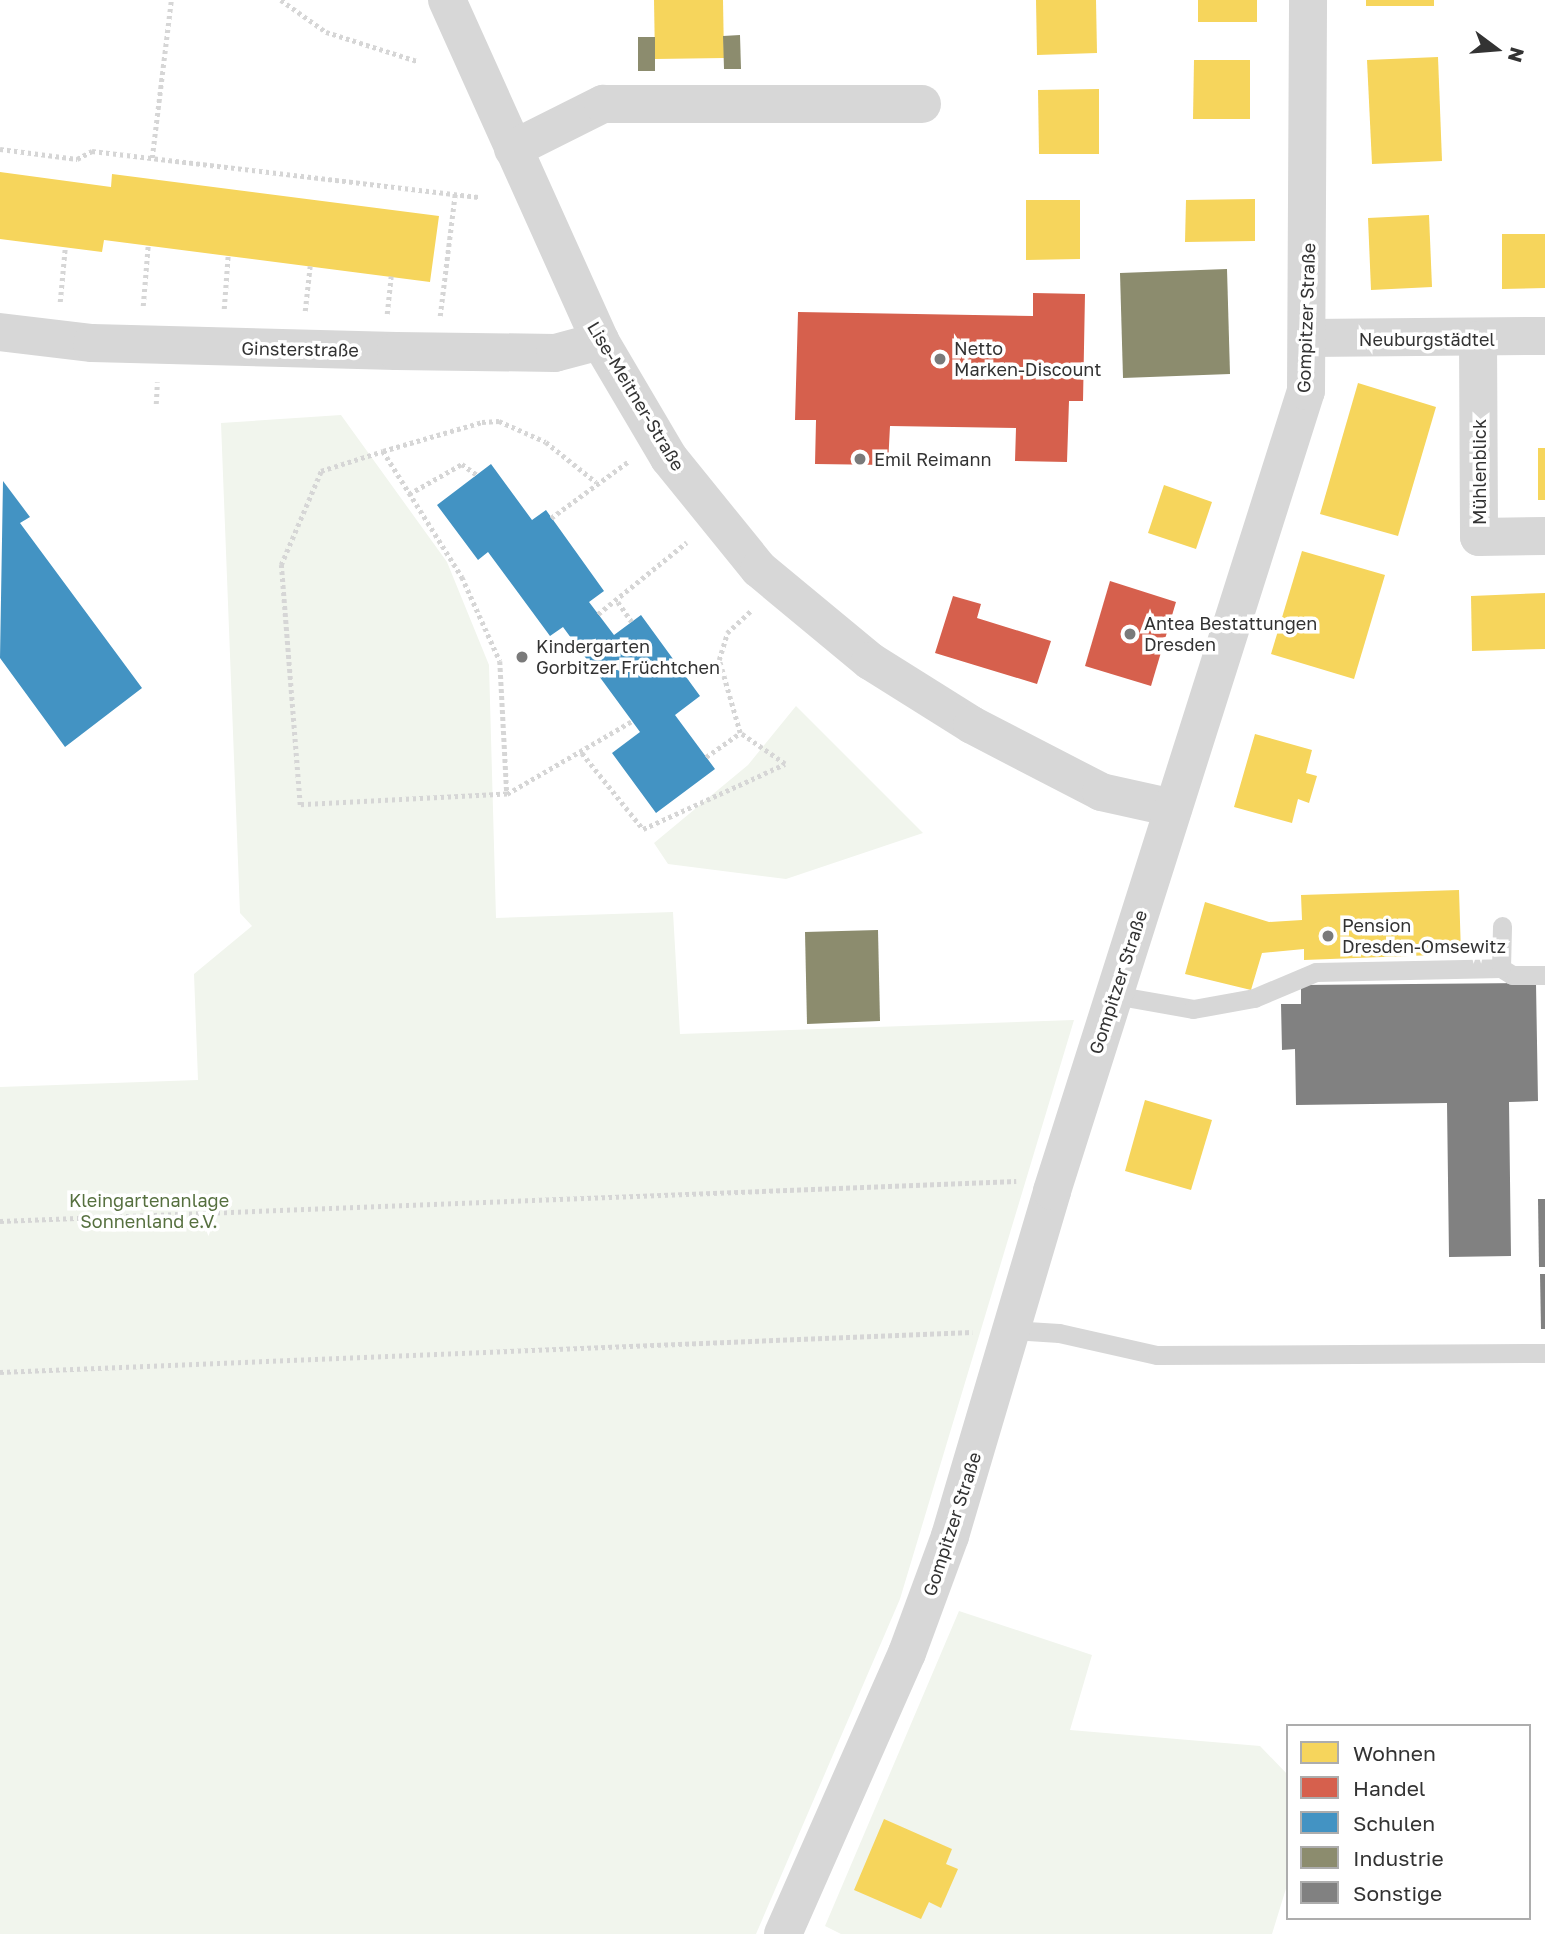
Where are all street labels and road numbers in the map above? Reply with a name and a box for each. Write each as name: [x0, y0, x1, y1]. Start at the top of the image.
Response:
street label: Gompitzer Straße: [1293, 243, 1319, 393]
street label: Lise-Meitner-Straße: [583, 317, 689, 475]
street label: Neuburgstädtel: [1359, 328, 1495, 350]
street label: Ginsterstraße: [241, 337, 359, 361]
street label: Mühlenblick: [1468, 419, 1490, 525]
street label: Gompitzer Straße: [1085, 907, 1151, 1057]
street label: Gompitzer Straße: [919, 1449, 985, 1599]

